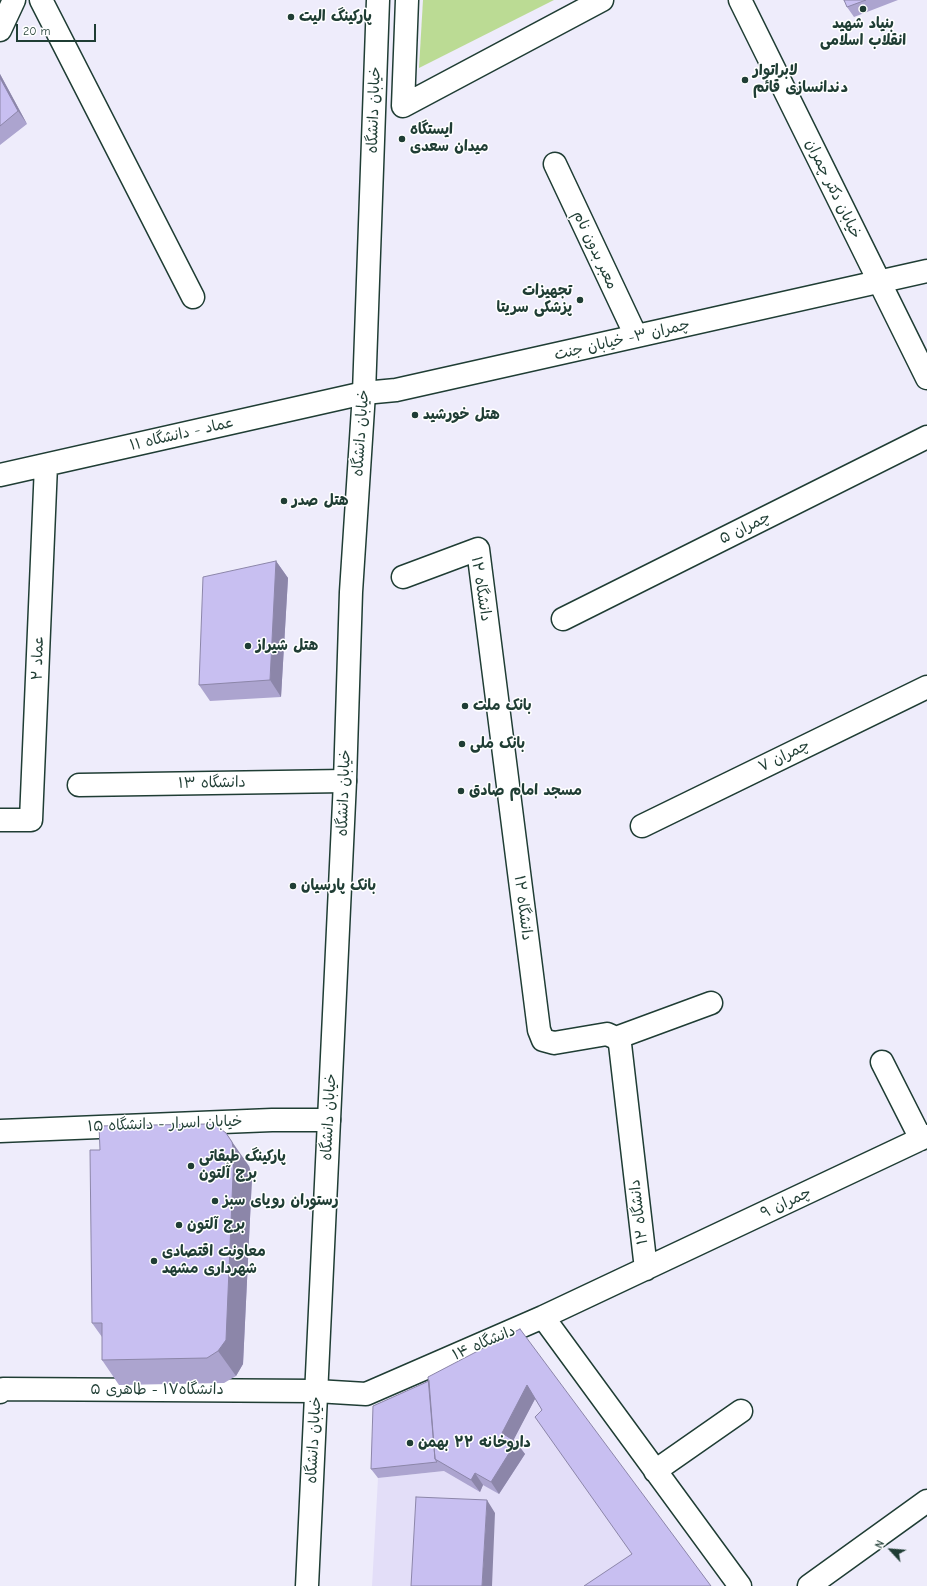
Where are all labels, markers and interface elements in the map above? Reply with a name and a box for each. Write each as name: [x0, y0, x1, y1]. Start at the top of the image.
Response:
marker: بنیاد شهید انقلاب اسلامی: [858, 4, 868, 14]
place label: پارکینگ الیت: [299, 8, 372, 26]
marker: پارکینگ الیت: [286, 12, 296, 22]
place label: بنیاد شهید انقلاب اسلامی: [820, 15, 906, 50]
scale bar: [18, 16, 98, 42]
text: 20 m: [23, 24, 51, 38]
place label: لابراتوار دندانسازی قائم: [753, 62, 848, 97]
street label: خیابان دانشگاه: [363, 66, 385, 154]
marker: لابراتوار دندانسازی قائم: [740, 75, 750, 85]
place label: ایستگاه میدان سعدی: [410, 121, 489, 156]
marker: ایستگاه میدان سعدی: [397, 134, 407, 144]
street label: خیابان دکتر چمران: [801, 136, 865, 242]
street label: معبر بدون نام: [569, 208, 621, 292]
place label: تجهیزات پزشکی سریتا: [496, 282, 572, 317]
marker: تجهیزات پزشکی سریتا: [575, 295, 585, 305]
street label: چمران ۳- خیابان جنت: [552, 316, 692, 364]
street label: خیابان دانشگاه: [349, 389, 373, 477]
place label: هتل خورشید: [423, 406, 500, 424]
marker: هتل خورشید: [410, 410, 420, 420]
street label: عماد - دانشگاه ۱۱: [128, 413, 236, 455]
place label: هتل صدر: [292, 492, 349, 510]
marker: هتل صدر: [279, 496, 289, 506]
street label: چمران ۵: [717, 508, 773, 548]
street label: دانشگاه ۱۲: [467, 555, 495, 623]
street label: عماد ۲: [28, 635, 48, 681]
place label: هتل شیراز: [256, 637, 318, 655]
marker: هتل شیراز: [243, 641, 253, 651]
place label: بانک ملت: [473, 697, 532, 715]
marker: بانک ملت: [460, 701, 470, 711]
place label: بانک ملی: [470, 735, 525, 753]
street label: چمران ۷: [755, 736, 813, 776]
marker: بانک ملی: [457, 739, 467, 749]
street label: خیابان دانشگاه: [333, 749, 355, 837]
street label: دانشگاه ۱۳: [178, 773, 246, 793]
place label: مسجد امام صادق: [469, 782, 582, 800]
marker: مسجد امام صادق: [456, 786, 466, 796]
street label: دانشگاه ۱۲: [510, 874, 536, 942]
place label: بانک پارسیان: [301, 877, 376, 895]
marker: بانک پارسیان: [288, 881, 298, 891]
street label: خیابان دانشگاه: [318, 1073, 340, 1161]
street label: خیابان اسرار - دانشگاه ۱۵: [87, 1112, 243, 1136]
place label: پارکینگ طبقاتی برج آلتون: [199, 1148, 286, 1183]
marker: پارکینگ طبقاتی برج آلتون: [186, 1161, 196, 1171]
street label: دانشگاه ۱۲: [626, 1178, 652, 1246]
street label: چمران ۹: [758, 1184, 814, 1222]
place label: رستوران رویای سبز: [223, 1192, 338, 1210]
marker: رستوران رویای سبز: [210, 1196, 220, 1206]
place label: برج آلتون: [187, 1216, 245, 1234]
marker: برج آلتون: [174, 1220, 184, 1230]
place label: معاونت اقتصادی شهرداری مشهد: [162, 1243, 266, 1278]
marker: معاونت اقتصادی شهرداری مشهد: [149, 1256, 159, 1266]
street label: دانشگاه ۱۴: [450, 1322, 518, 1364]
street label: دانشگاه۱۷ - طاهری ۵: [90, 1381, 224, 1399]
street label: خیابان دانشگاه: [303, 1396, 325, 1484]
place label: داروخانه ۲۲ بهمن: [418, 1434, 531, 1452]
marker: داروخانه ۲۲ بهمن: [405, 1438, 415, 1448]
north arrow: [871, 1530, 911, 1570]
text: N: [872, 1538, 887, 1551]

